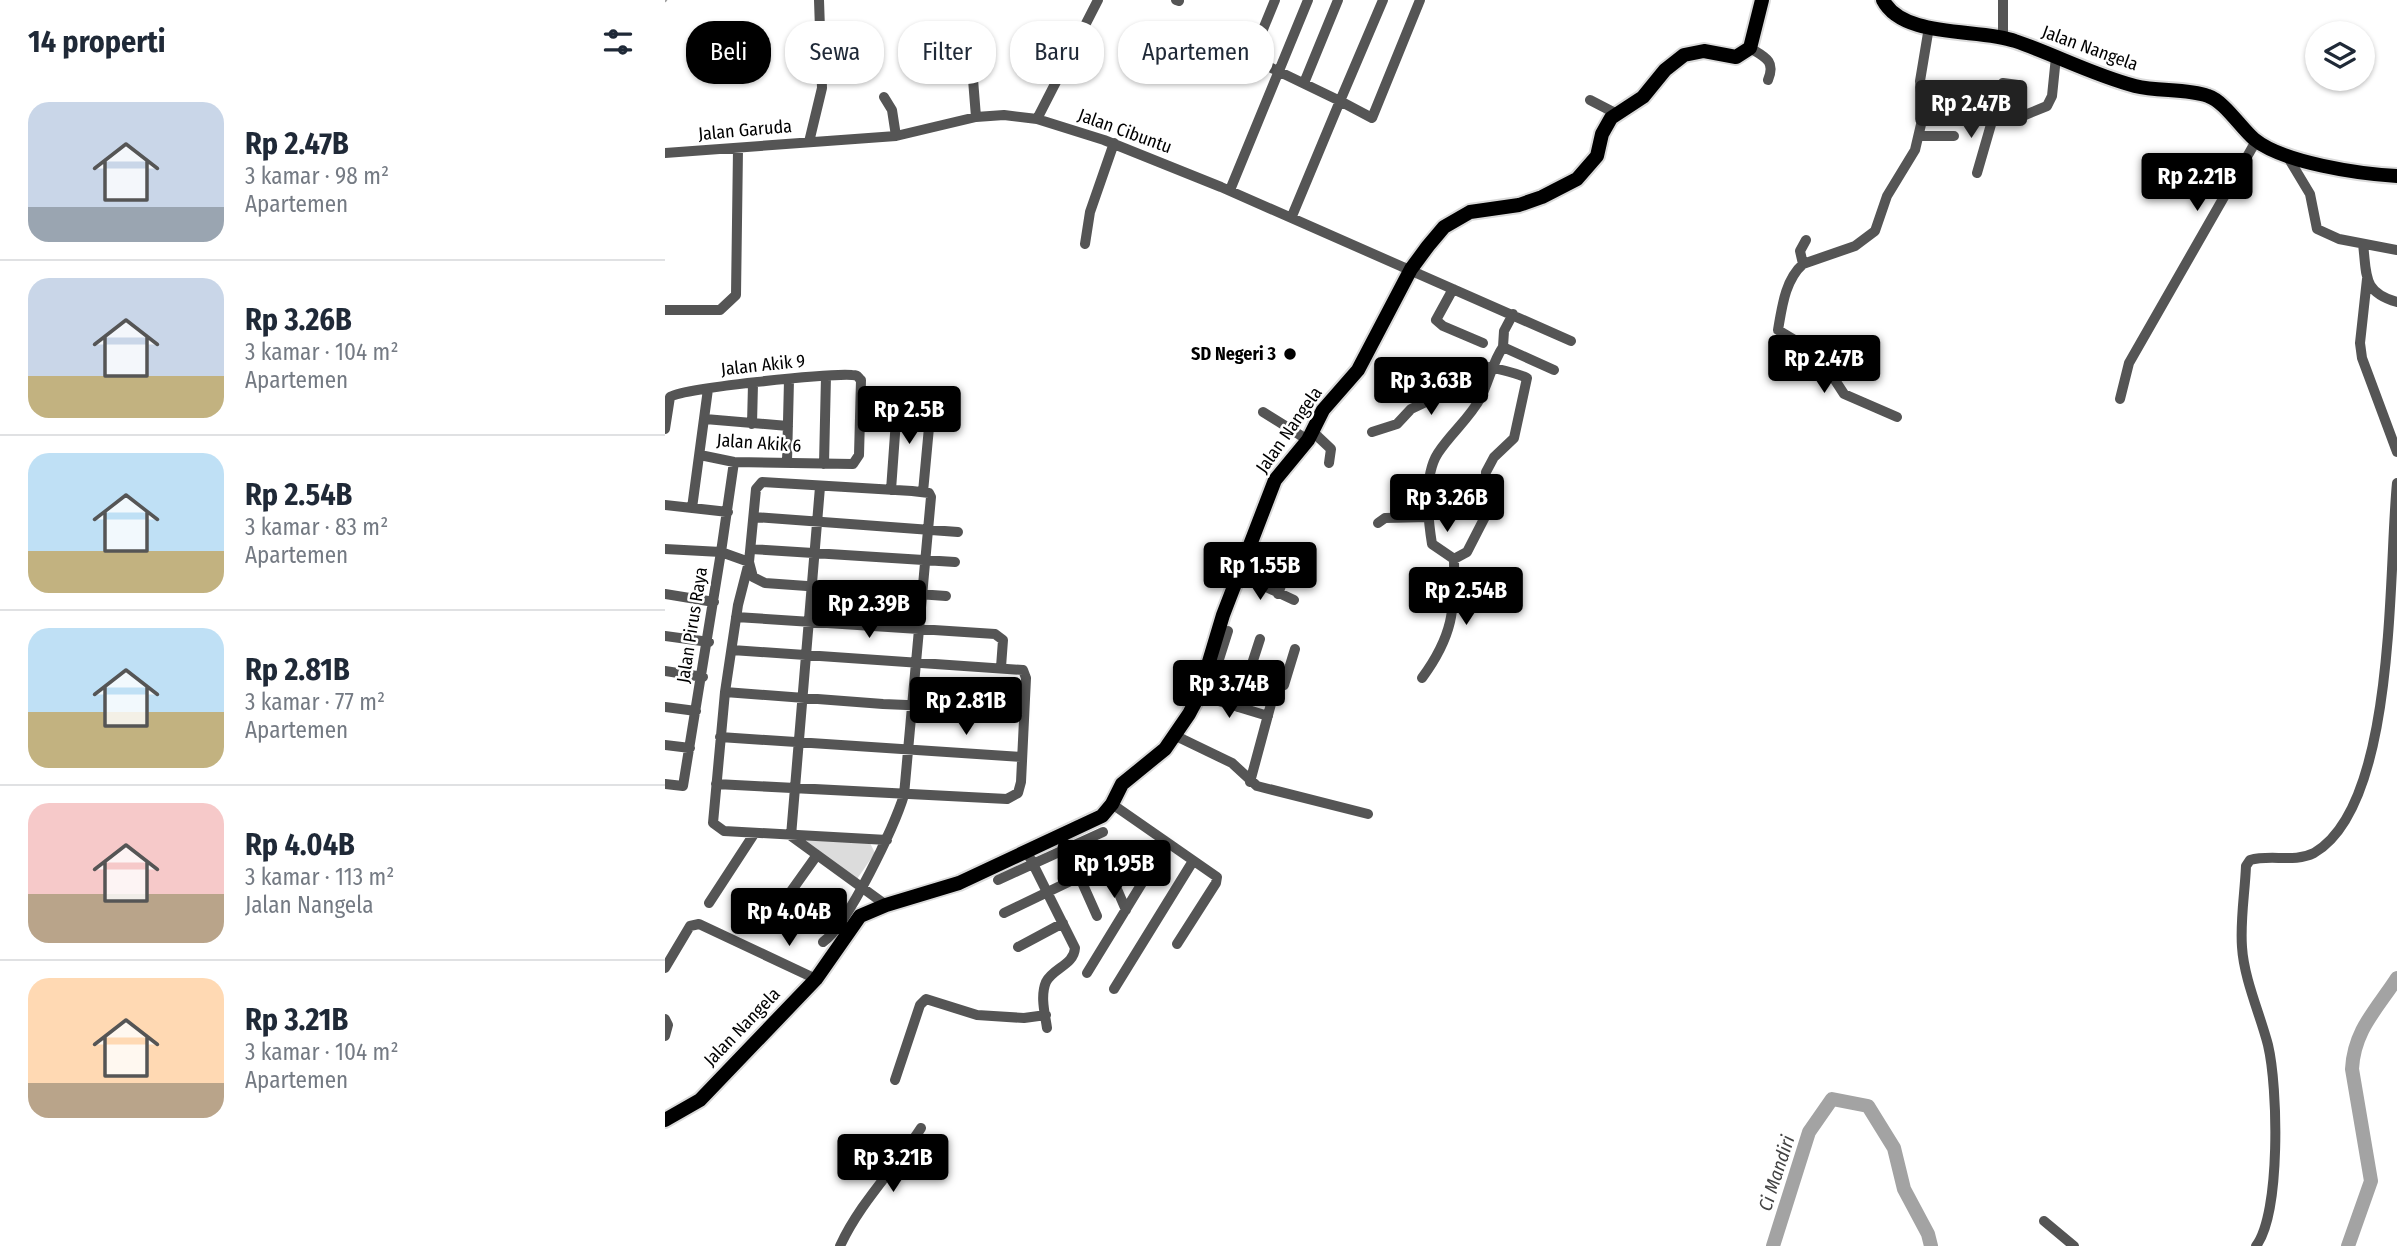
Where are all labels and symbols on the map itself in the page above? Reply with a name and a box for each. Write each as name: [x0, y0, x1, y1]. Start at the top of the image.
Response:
street label: Jalan Nangela: [2039, 20, 2141, 76]
pin: Rp 2.47B: [1899, 80, 2043, 140]
street label: Jalan Cibuntu: [1075, 104, 1175, 158]
street label: Jalan Garuda: [697, 115, 793, 145]
pin: Rp 2.21B: [2125, 154, 2269, 213]
pin: Rp 2.47B: [1752, 336, 1896, 395]
place label: SD Negeri 3: [1191, 343, 1276, 365]
marker: SD Negeri 3: [1282, 346, 1298, 362]
street label: Jalan Akik 9: [720, 350, 806, 380]
pin: Rp 3.63B: [1359, 358, 1503, 417]
street label: Jalan Nangela: [1251, 382, 1327, 477]
pin: Rp 2.5B: [844, 386, 974, 446]
street label: Jalan Akik 6: [716, 429, 802, 457]
pin: Rp 3.26B: [1375, 475, 1519, 534]
pin: Rp 1.55B: [1188, 542, 1332, 602]
street label: Jalan Pirus Raya: [672, 565, 712, 685]
pin: Rp 2.54B: [1394, 568, 1538, 627]
pin: Rp 2.39B: [797, 580, 941, 640]
pin: Rp 3.74B: [1157, 660, 1301, 720]
pin: Rp 2.81B: [894, 678, 1038, 737]
pin: Rp 1.95B: [1042, 841, 1186, 900]
pin: Rp 4.04B: [717, 888, 861, 948]
street label: Jalan Nangela: [699, 983, 785, 1071]
water label: Ci Mandiri: [1753, 1132, 1800, 1214]
pin: Rp 3.21B: [821, 1134, 965, 1194]

